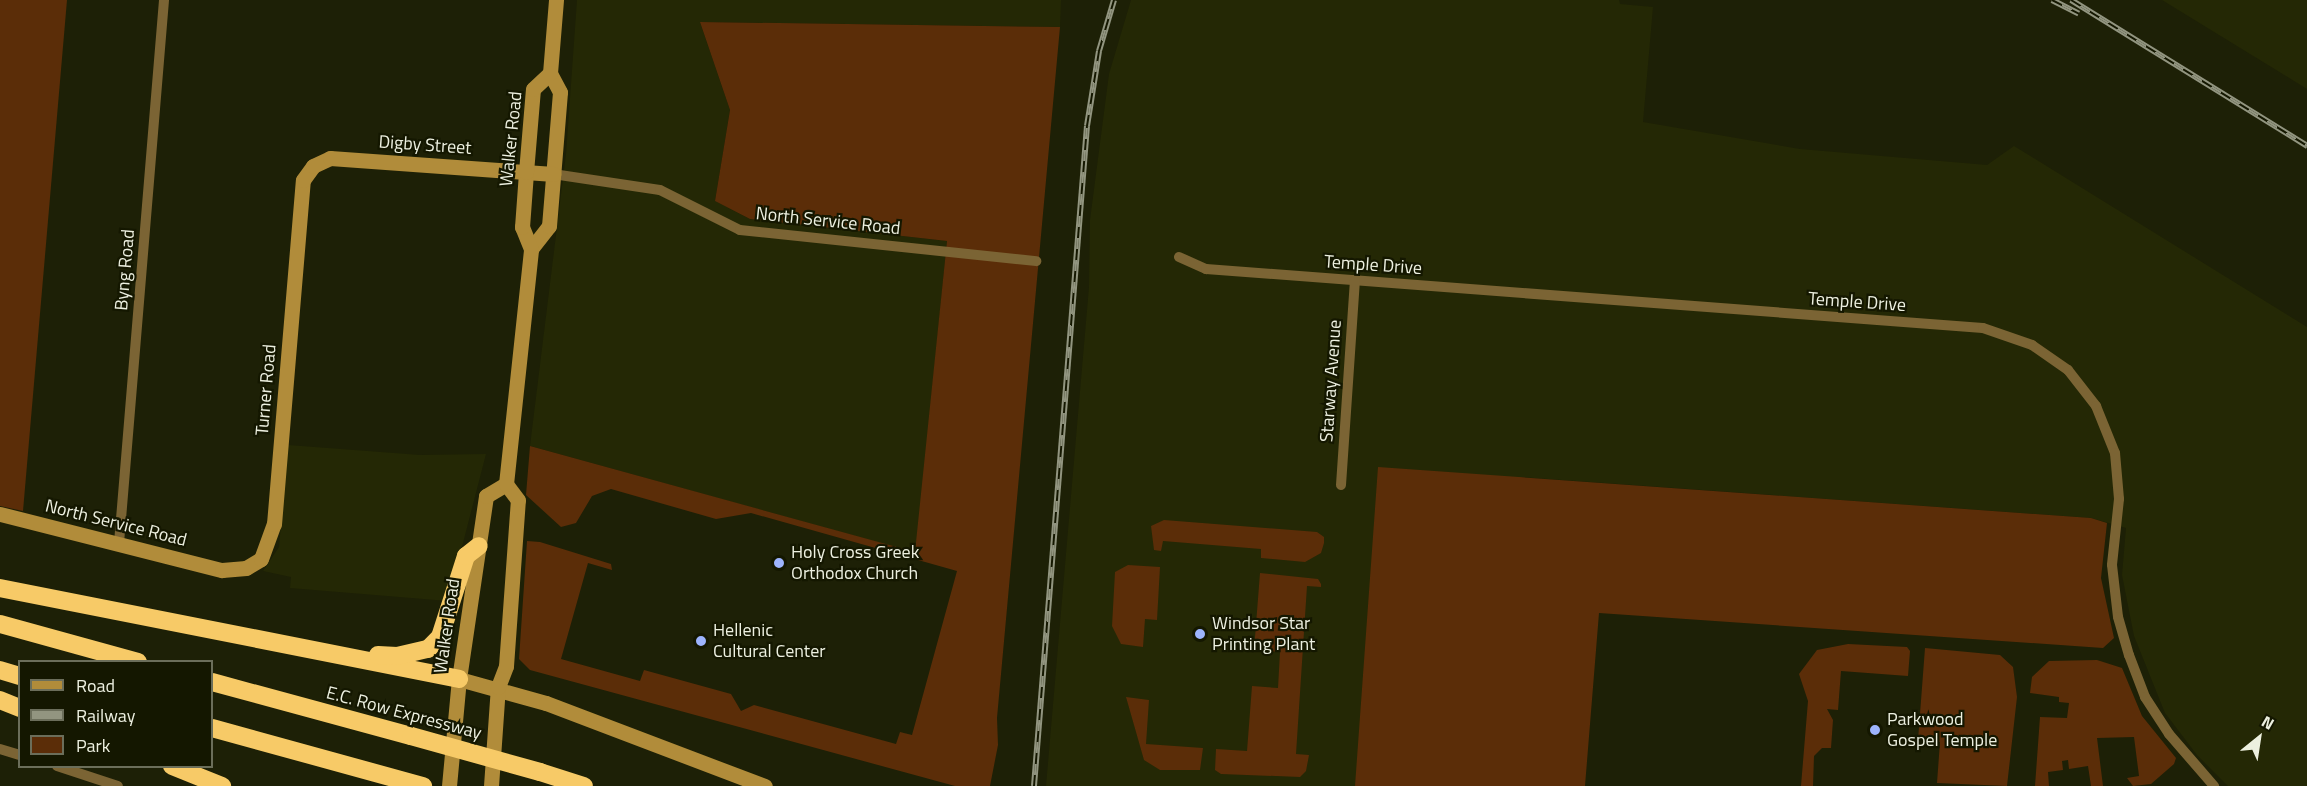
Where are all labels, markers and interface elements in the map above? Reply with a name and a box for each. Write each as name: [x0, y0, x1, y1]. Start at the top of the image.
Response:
street label: Walker Road: [495, 90, 527, 188]
street label: Digby Street: [378, 131, 472, 159]
street label: North Service Road: [755, 203, 901, 239]
street label: Byng Road: [111, 228, 139, 312]
street label: Temple Drive: [1323, 251, 1423, 279]
street label: Temple Drive: [1807, 288, 1907, 316]
street label: Starway Avenue: [1316, 319, 1346, 443]
street label: Turner Road: [251, 343, 281, 437]
street label: North Service Road: [43, 495, 189, 551]
place label: Holy Cross Greek Orthodox Church: [791, 542, 919, 584]
marker: Holy Cross Greek Orthodox Church: [772, 556, 786, 570]
street label: Walker Road: [430, 577, 464, 675]
place label: Windsor Star Printing Plant: [1212, 613, 1315, 656]
place label: Hellenic Cultural Center: [713, 620, 825, 662]
marker: Windsor Star Printing Plant: [1193, 627, 1207, 641]
marker: Hellenic Cultural Center: [694, 634, 708, 648]
legend: [18, 660, 213, 768]
text: Road: [76, 672, 115, 699]
street label: E.C. Row Expressway: [324, 682, 484, 744]
text: Railway: [76, 702, 135, 729]
north arrow: [2229, 708, 2289, 768]
place label: Parkwood Gospel Temple: [1887, 709, 1997, 752]
text: N: [2257, 709, 2279, 736]
marker: Parkwood Gospel Temple: [1868, 723, 1882, 737]
text: Park: [76, 732, 110, 759]

